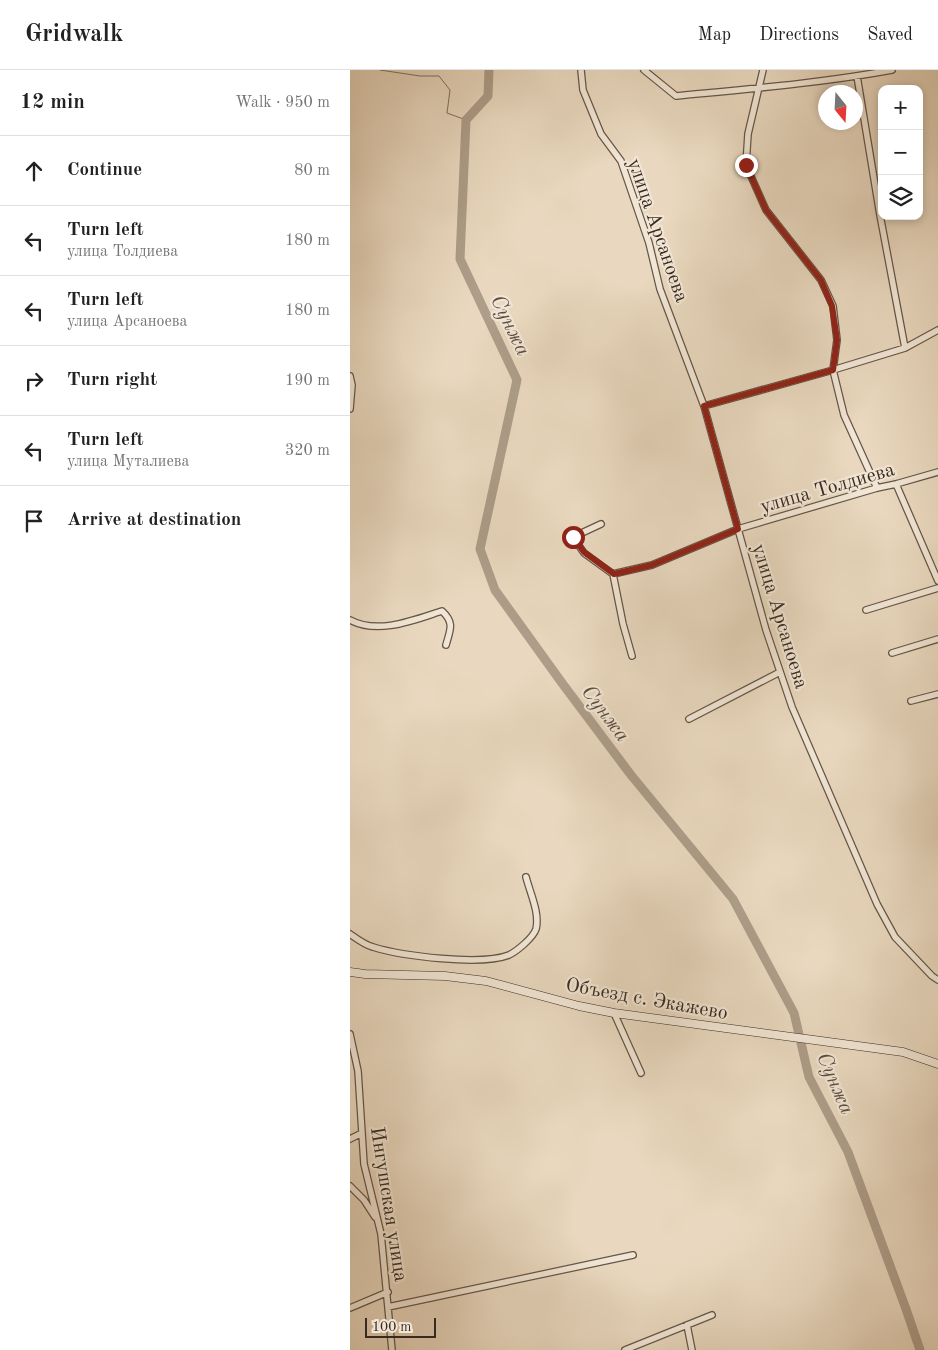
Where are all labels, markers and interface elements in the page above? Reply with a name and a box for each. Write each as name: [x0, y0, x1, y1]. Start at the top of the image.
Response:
text: Gridwalk: [25, 23, 123, 47]
text: Map: [698, 26, 731, 44]
text: Directions: [759, 26, 839, 44]
text: Saved: [867, 26, 913, 44]
north arrow: [818, 85, 863, 130]
map controls: [878, 85, 923, 220]
button: +: [878, 85, 923, 130]
text: 12 min: [20, 92, 85, 113]
text: Walk · 950 m: [235, 95, 330, 111]
button: −: [878, 130, 923, 175]
route end: [735, 154, 758, 177]
street label: улица Арсаноева: [623, 156, 691, 305]
icon: ahead: [20, 157, 48, 185]
text: Continue: [67, 161, 142, 180]
text: 80 m: [294, 163, 330, 179]
button: layers: [878, 175, 923, 220]
text: Turn left: [67, 221, 144, 240]
icon: left: [20, 227, 48, 255]
text: 180 m: [285, 233, 330, 249]
text: улица Толдиева: [67, 244, 178, 260]
text: Turn left: [67, 291, 144, 310]
water label: Сунжа: [486, 292, 533, 360]
icon: left: [20, 297, 48, 325]
text: 180 m: [285, 303, 330, 319]
text: улица Арсаноева: [67, 314, 187, 330]
icon: right: [20, 367, 48, 395]
text: Turn right: [67, 371, 157, 390]
text: 190 m: [285, 373, 330, 389]
text: Turn left: [67, 431, 144, 450]
icon: left: [20, 437, 48, 465]
text: 320 m: [285, 443, 330, 459]
text: улица Муталиева: [67, 454, 189, 470]
street label: улица Толдиева: [758, 460, 897, 518]
icon: arrive: [20, 507, 48, 535]
text: Arrive at destination: [67, 511, 241, 530]
route start: [562, 526, 585, 549]
street label: улица Арсаноева: [748, 542, 811, 692]
water label: Сунжа: [577, 682, 633, 746]
street label: Объезд с. Экажево: [564, 976, 729, 1024]
water label: Сунжа: [812, 1049, 857, 1118]
street label: Ингушская улица: [366, 1125, 410, 1283]
scale bar: [365, 1315, 436, 1338]
text: 100 m: [372, 1320, 411, 1334]

